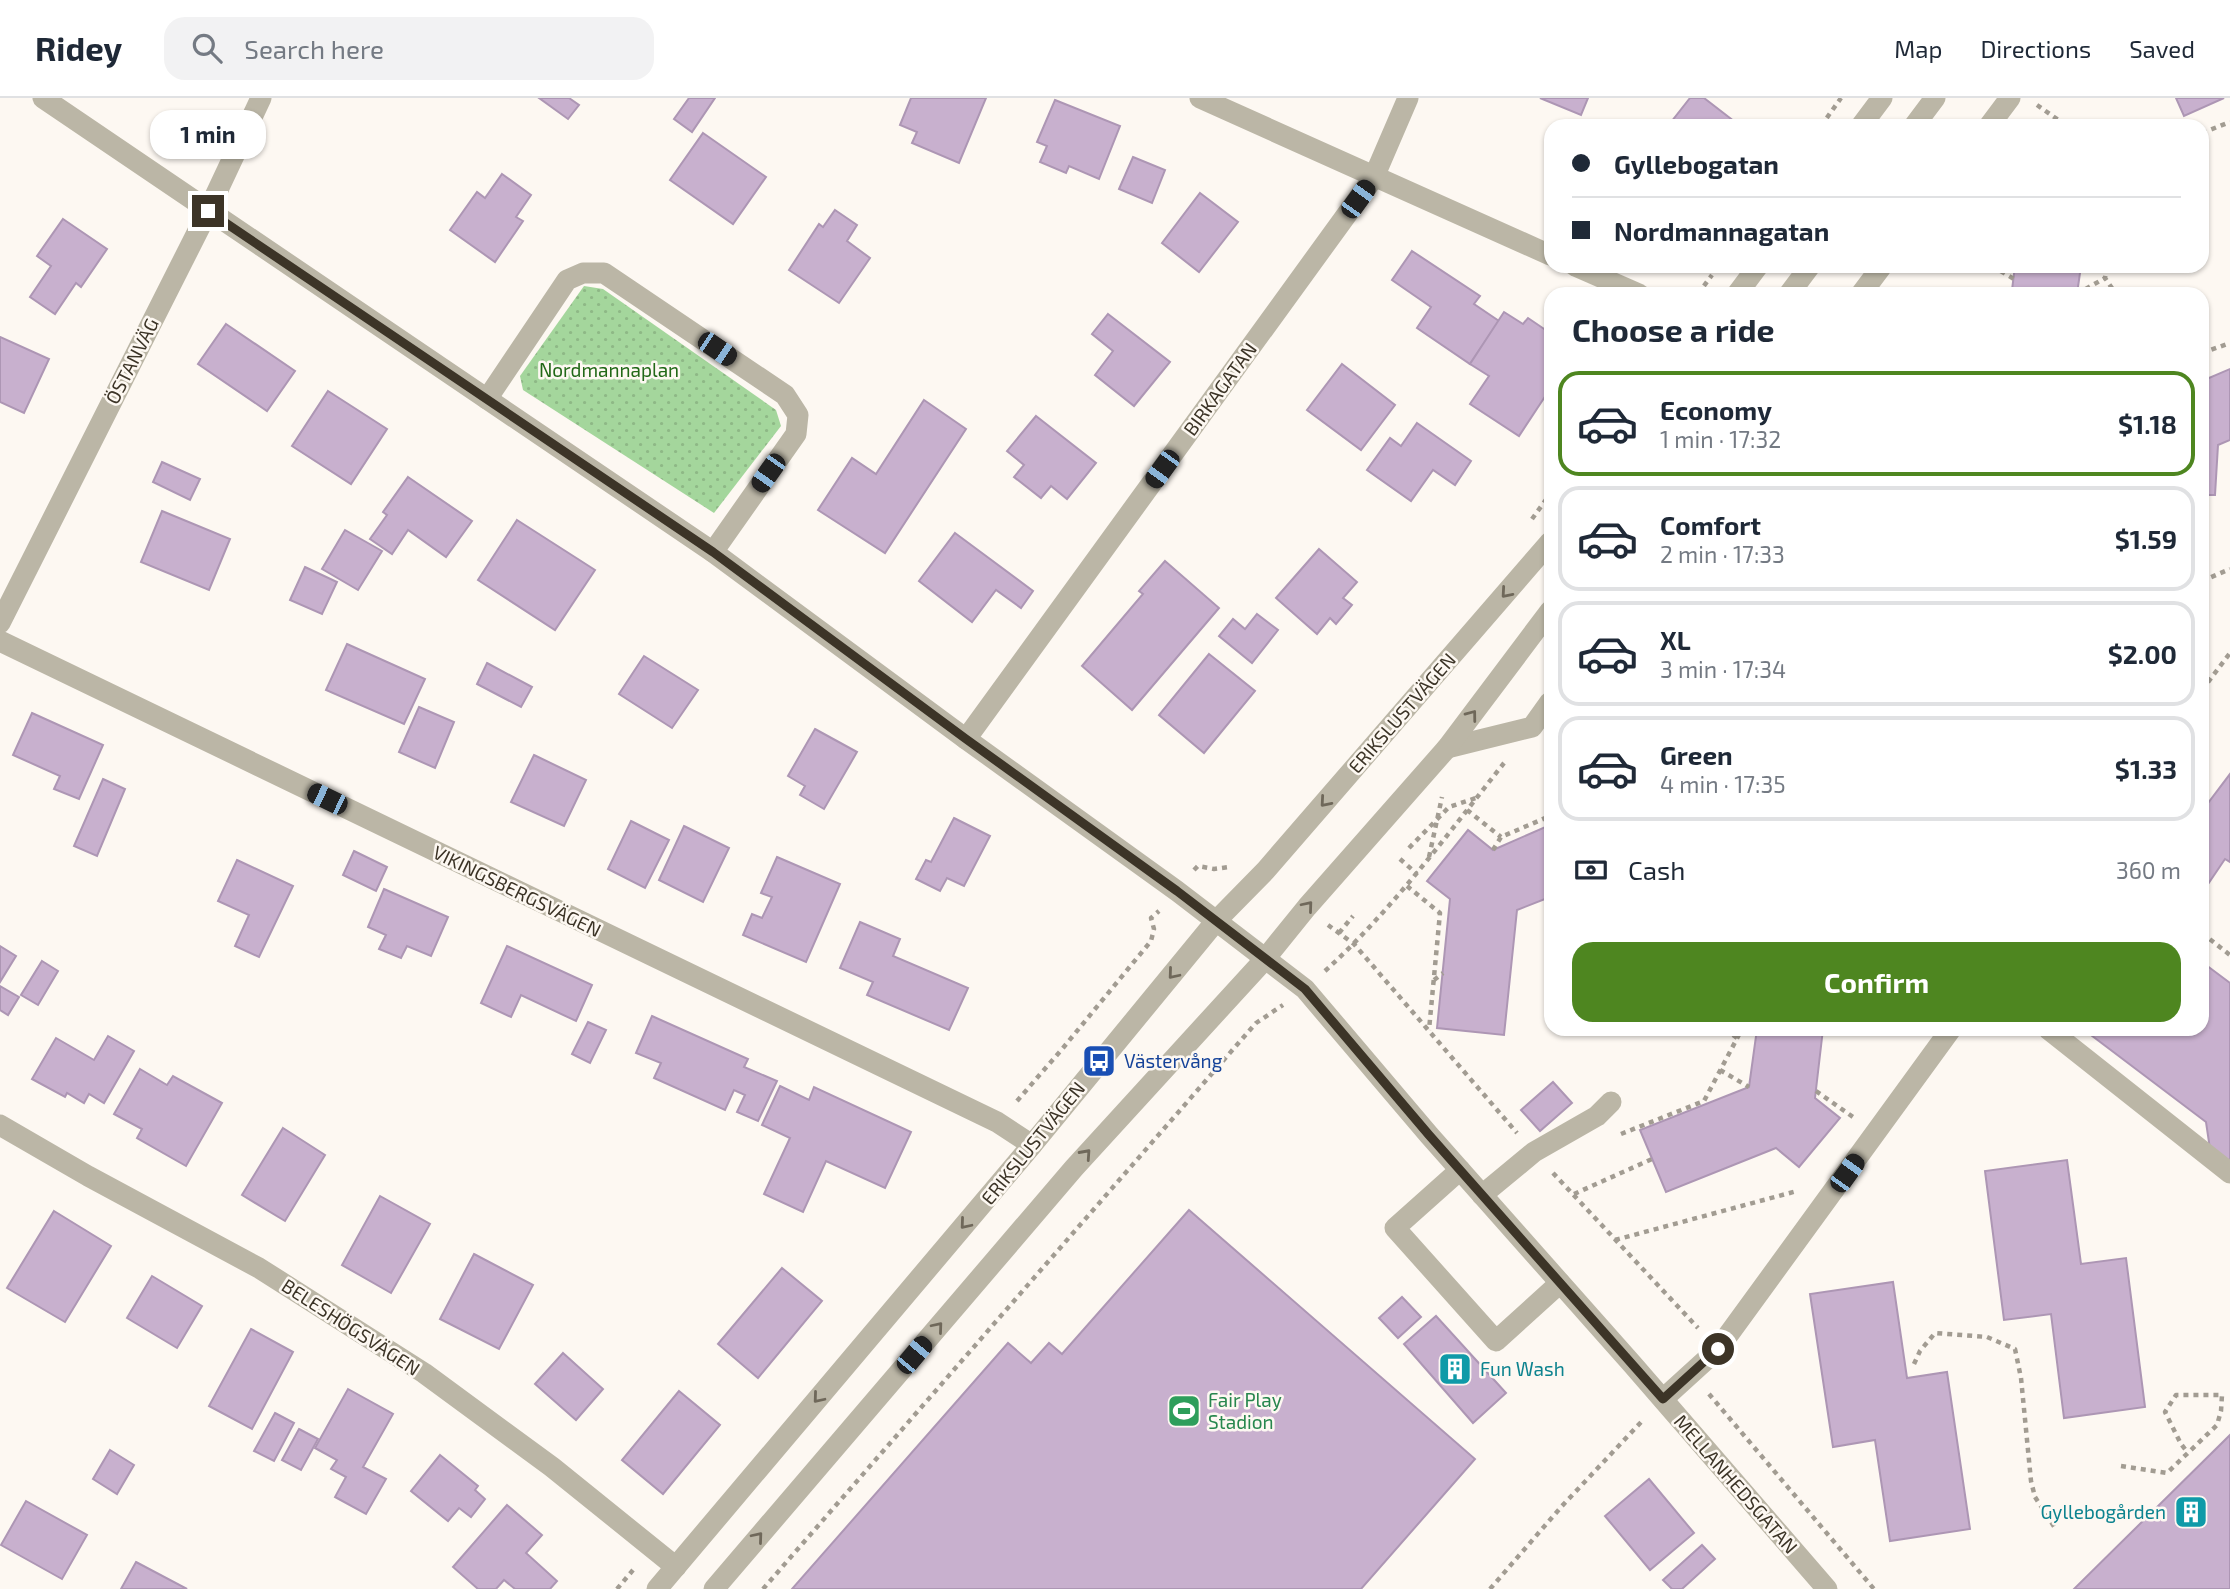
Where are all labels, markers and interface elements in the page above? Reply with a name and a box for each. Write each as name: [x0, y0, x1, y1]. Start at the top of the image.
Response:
search box: [164, 17, 654, 80]
text: Ridey: [35, 28, 122, 68]
icon: search: [188, 29, 226, 67]
text: Search here: [244, 33, 384, 64]
text: Map: [1894, 34, 1942, 63]
text: Directions: [1980, 34, 2091, 63]
text: Saved: [2129, 34, 2195, 63]
callout: 1 min: [150, 109, 266, 158]
text: 1 min: [180, 120, 236, 148]
text: Gyllebogatan: [1614, 148, 1779, 179]
car: [1338, 176, 1379, 222]
route end: [192, 195, 224, 227]
text: Nordmannagatan: [1614, 215, 1829, 246]
text: Choose a ride: [1572, 310, 1775, 348]
street label: ÖSTANVÄG: [100, 314, 163, 407]
car: [694, 329, 741, 369]
street label: BIRKAGATAN: [1178, 338, 1261, 440]
park label: Nordmannaplan: [539, 358, 679, 381]
icon: car: [1576, 392, 1639, 455]
text: Economy: [1660, 394, 1772, 425]
text: $1.18: [2118, 408, 2177, 439]
text: 1 min · 17:32: [1660, 425, 1781, 453]
car: [1142, 446, 1183, 492]
car: [748, 450, 789, 496]
icon: car: [1576, 507, 1639, 570]
text: Comfort: [1660, 509, 1761, 540]
text: $1.59: [2115, 523, 2177, 554]
text: 2 min · 17:33: [1660, 540, 1785, 568]
one-way arrow: [1502, 585, 1514, 598]
icon: car: [1576, 622, 1639, 685]
text: XL: [1660, 624, 1691, 655]
text: $2.00: [2108, 638, 2177, 669]
street label: ERIKSLUSTVÄGEN: [1343, 648, 1460, 777]
text: 3 min · 17:34: [1660, 655, 1786, 683]
one-way arrow: [1464, 710, 1477, 722]
icon: car: [1576, 737, 1639, 800]
text: Green: [1660, 739, 1733, 770]
text: $1.33: [2115, 753, 2177, 784]
text: 4 min · 17:35: [1660, 770, 1786, 798]
car: [304, 780, 351, 818]
one-way arrow: [1321, 794, 1333, 807]
street label: VIKINGSBERGSVÄGEN: [429, 840, 605, 941]
icon: cash: [1572, 851, 1610, 889]
text: Cash: [1628, 854, 1685, 885]
text: 360 m: [2116, 856, 2181, 884]
one-way arrow: [1300, 901, 1312, 914]
button: Confirm: [1572, 942, 2181, 1022]
one-way arrow: [1169, 965, 1181, 978]
bus stop icon: Västervång: [1080, 1042, 1118, 1080]
place label: Västervång: [1124, 1049, 1223, 1072]
street label: ERIKSLUSTVÄGEN: [976, 1077, 1089, 1209]
one-way arrow: [1078, 1149, 1090, 1162]
car: [1827, 1150, 1868, 1196]
one-way arrow: [961, 1216, 973, 1229]
street label: BELESHÖGSVÄGEN: [278, 1273, 425, 1380]
one-way arrow: [930, 1322, 942, 1335]
car: [893, 1332, 936, 1378]
route start: [1702, 1333, 1734, 1365]
building icon: Fun Wash: [1436, 1350, 1474, 1388]
place label: Fun Wash: [1480, 1357, 1565, 1380]
place label: Fair Play Stadion: [1208, 1388, 1282, 1433]
one-way arrow: [814, 1390, 827, 1403]
sports icon: Fair Play Stadion: [1165, 1392, 1203, 1430]
street label: MELLANHEDSGATAN: [1670, 1410, 1803, 1558]
building icon: Gyllebogården: [2172, 1493, 2210, 1531]
place label: Gyllebogården: [2040, 1500, 2166, 1523]
one-way arrow: [750, 1532, 762, 1545]

